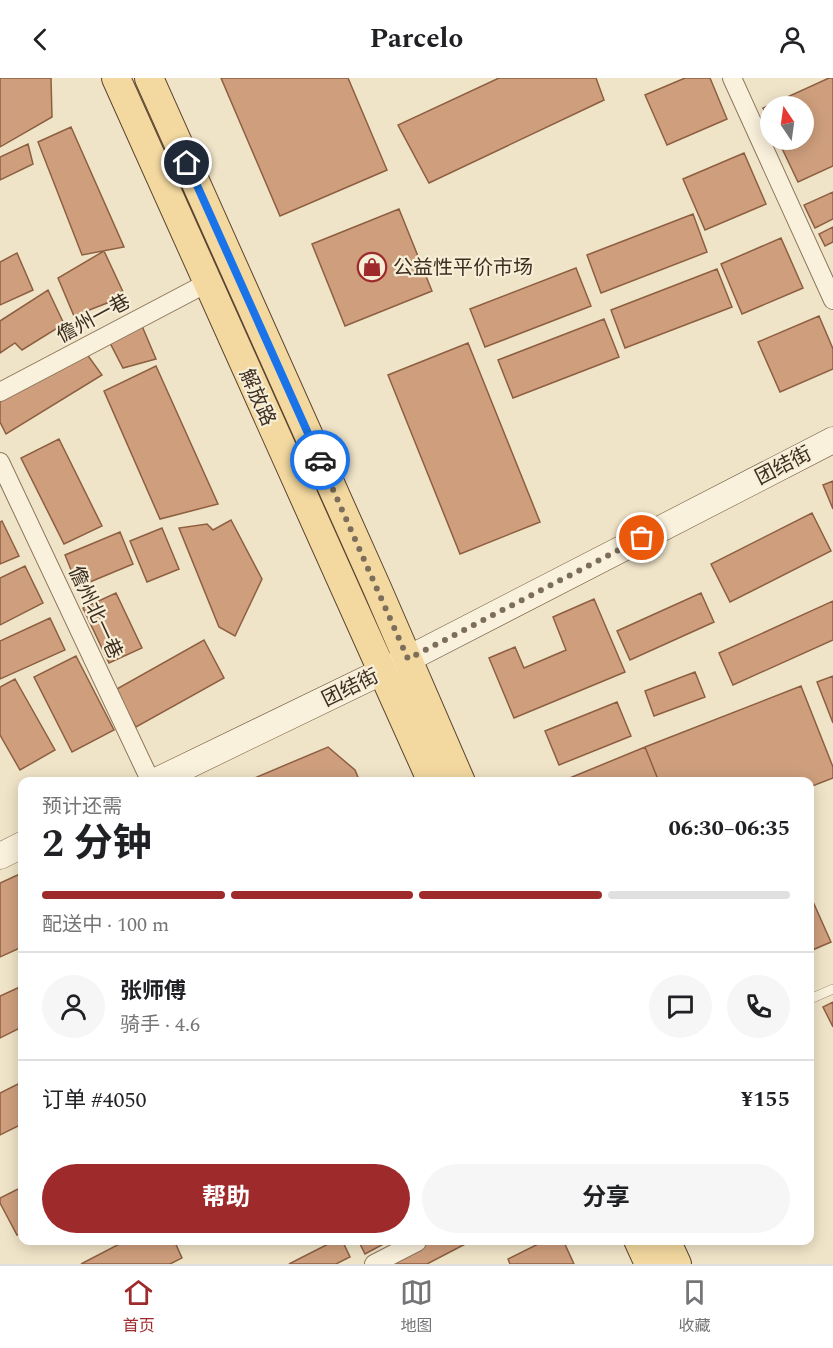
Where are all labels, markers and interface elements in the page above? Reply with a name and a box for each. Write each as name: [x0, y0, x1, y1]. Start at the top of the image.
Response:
text: Parcelo: [370, 18, 463, 60]
icon: back: [24, 23, 57, 56]
icon: person: [776, 23, 809, 56]
north arrow: [760, 96, 814, 150]
map controls: [760, 96, 814, 150]
pin: [161, 137, 212, 188]
icon: home: [170, 146, 203, 179]
shop icon: 公益性平价市场: [356, 251, 388, 283]
place label: 公益性平价市场: [393, 253, 533, 283]
street label: 儋州一巷: [51, 287, 136, 351]
street label: 解放路: [231, 364, 283, 431]
courier: [290, 430, 350, 490]
street label: 团结街: [750, 439, 817, 493]
icon: car: [304, 444, 337, 477]
pin: [616, 512, 667, 563]
icon: bag: [625, 521, 658, 554]
street label: 儋州北一巷: [60, 561, 130, 664]
street label: 团结街: [317, 661, 384, 715]
text: 预计还需: [42, 792, 122, 822]
text: 06:30–06:35: [668, 812, 790, 845]
text: 2 分钟: [42, 815, 152, 874]
text: 配送中 · 100 m: [42, 910, 169, 940]
button: person: [42, 975, 105, 1038]
text: 张师傅: [120, 975, 186, 1008]
button: chat: [649, 975, 712, 1038]
button: phone: [727, 975, 790, 1038]
text: 骑手 · 4.6: [120, 1010, 200, 1040]
text: ¥155: [741, 1083, 790, 1116]
text: 订单 #4050: [42, 1084, 147, 1117]
button: 帮助: [42, 1164, 410, 1233]
button: 分享: [422, 1164, 790, 1233]
tab: 首页: [122, 1276, 155, 1338]
tab: 地图: [400, 1276, 433, 1338]
tab: 收藏: [678, 1276, 711, 1338]

